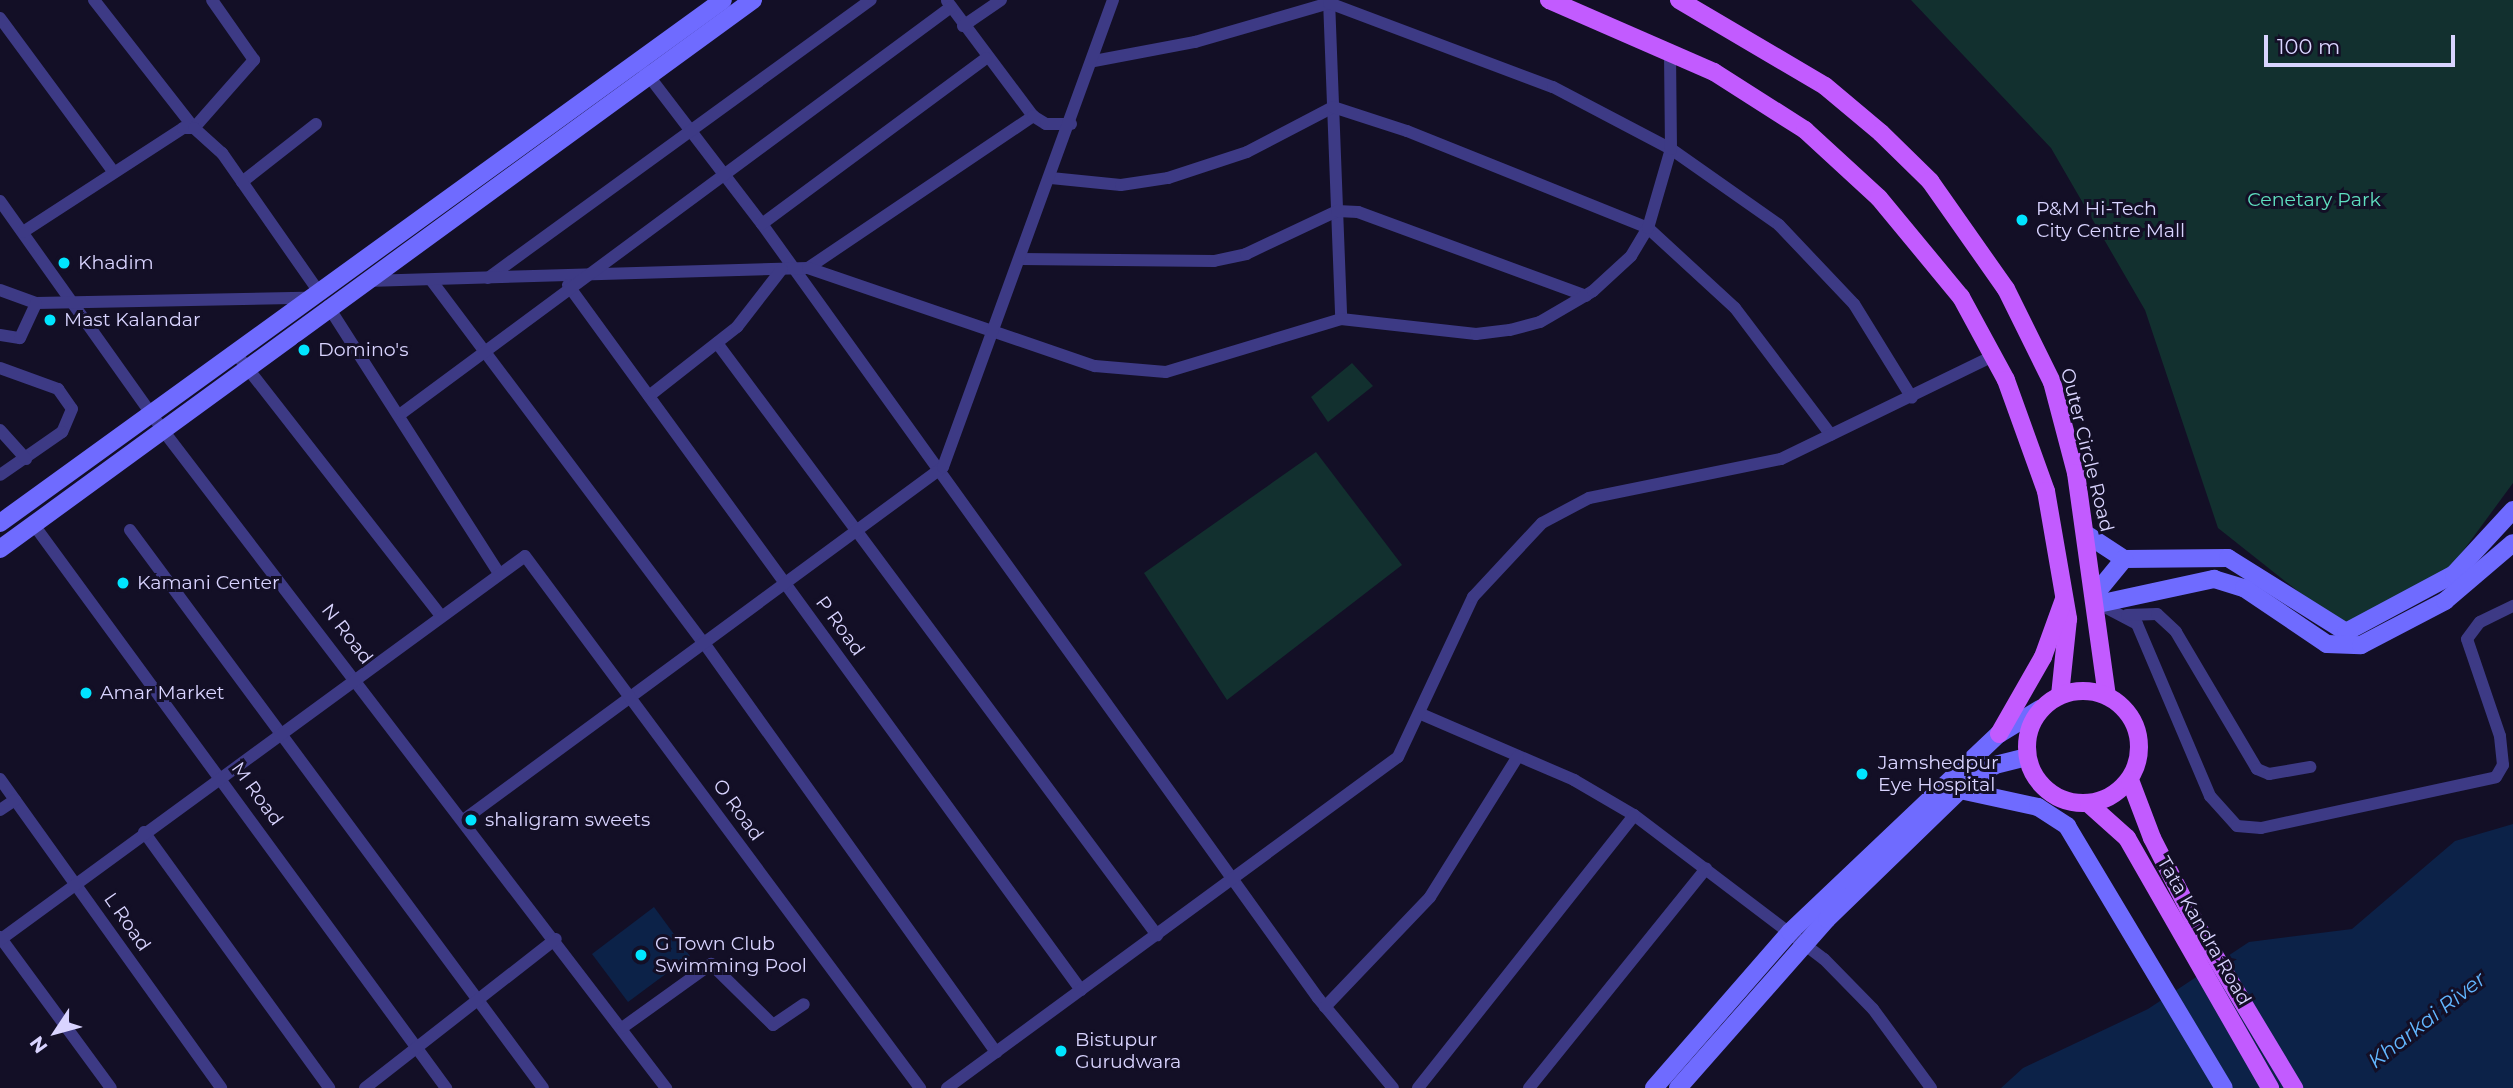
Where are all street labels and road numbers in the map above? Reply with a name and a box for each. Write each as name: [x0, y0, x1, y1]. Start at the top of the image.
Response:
street label: Outer Circle Road: [2056, 366, 2118, 534]
street label: P Road: [811, 592, 869, 660]
street label: N Road: [316, 599, 378, 669]
street label: M Road: [226, 758, 288, 830]
street label: O Road: [708, 775, 768, 845]
street label: Tata Kandra Road: [2152, 853, 2256, 1009]
street label: L Road: [99, 888, 155, 956]

